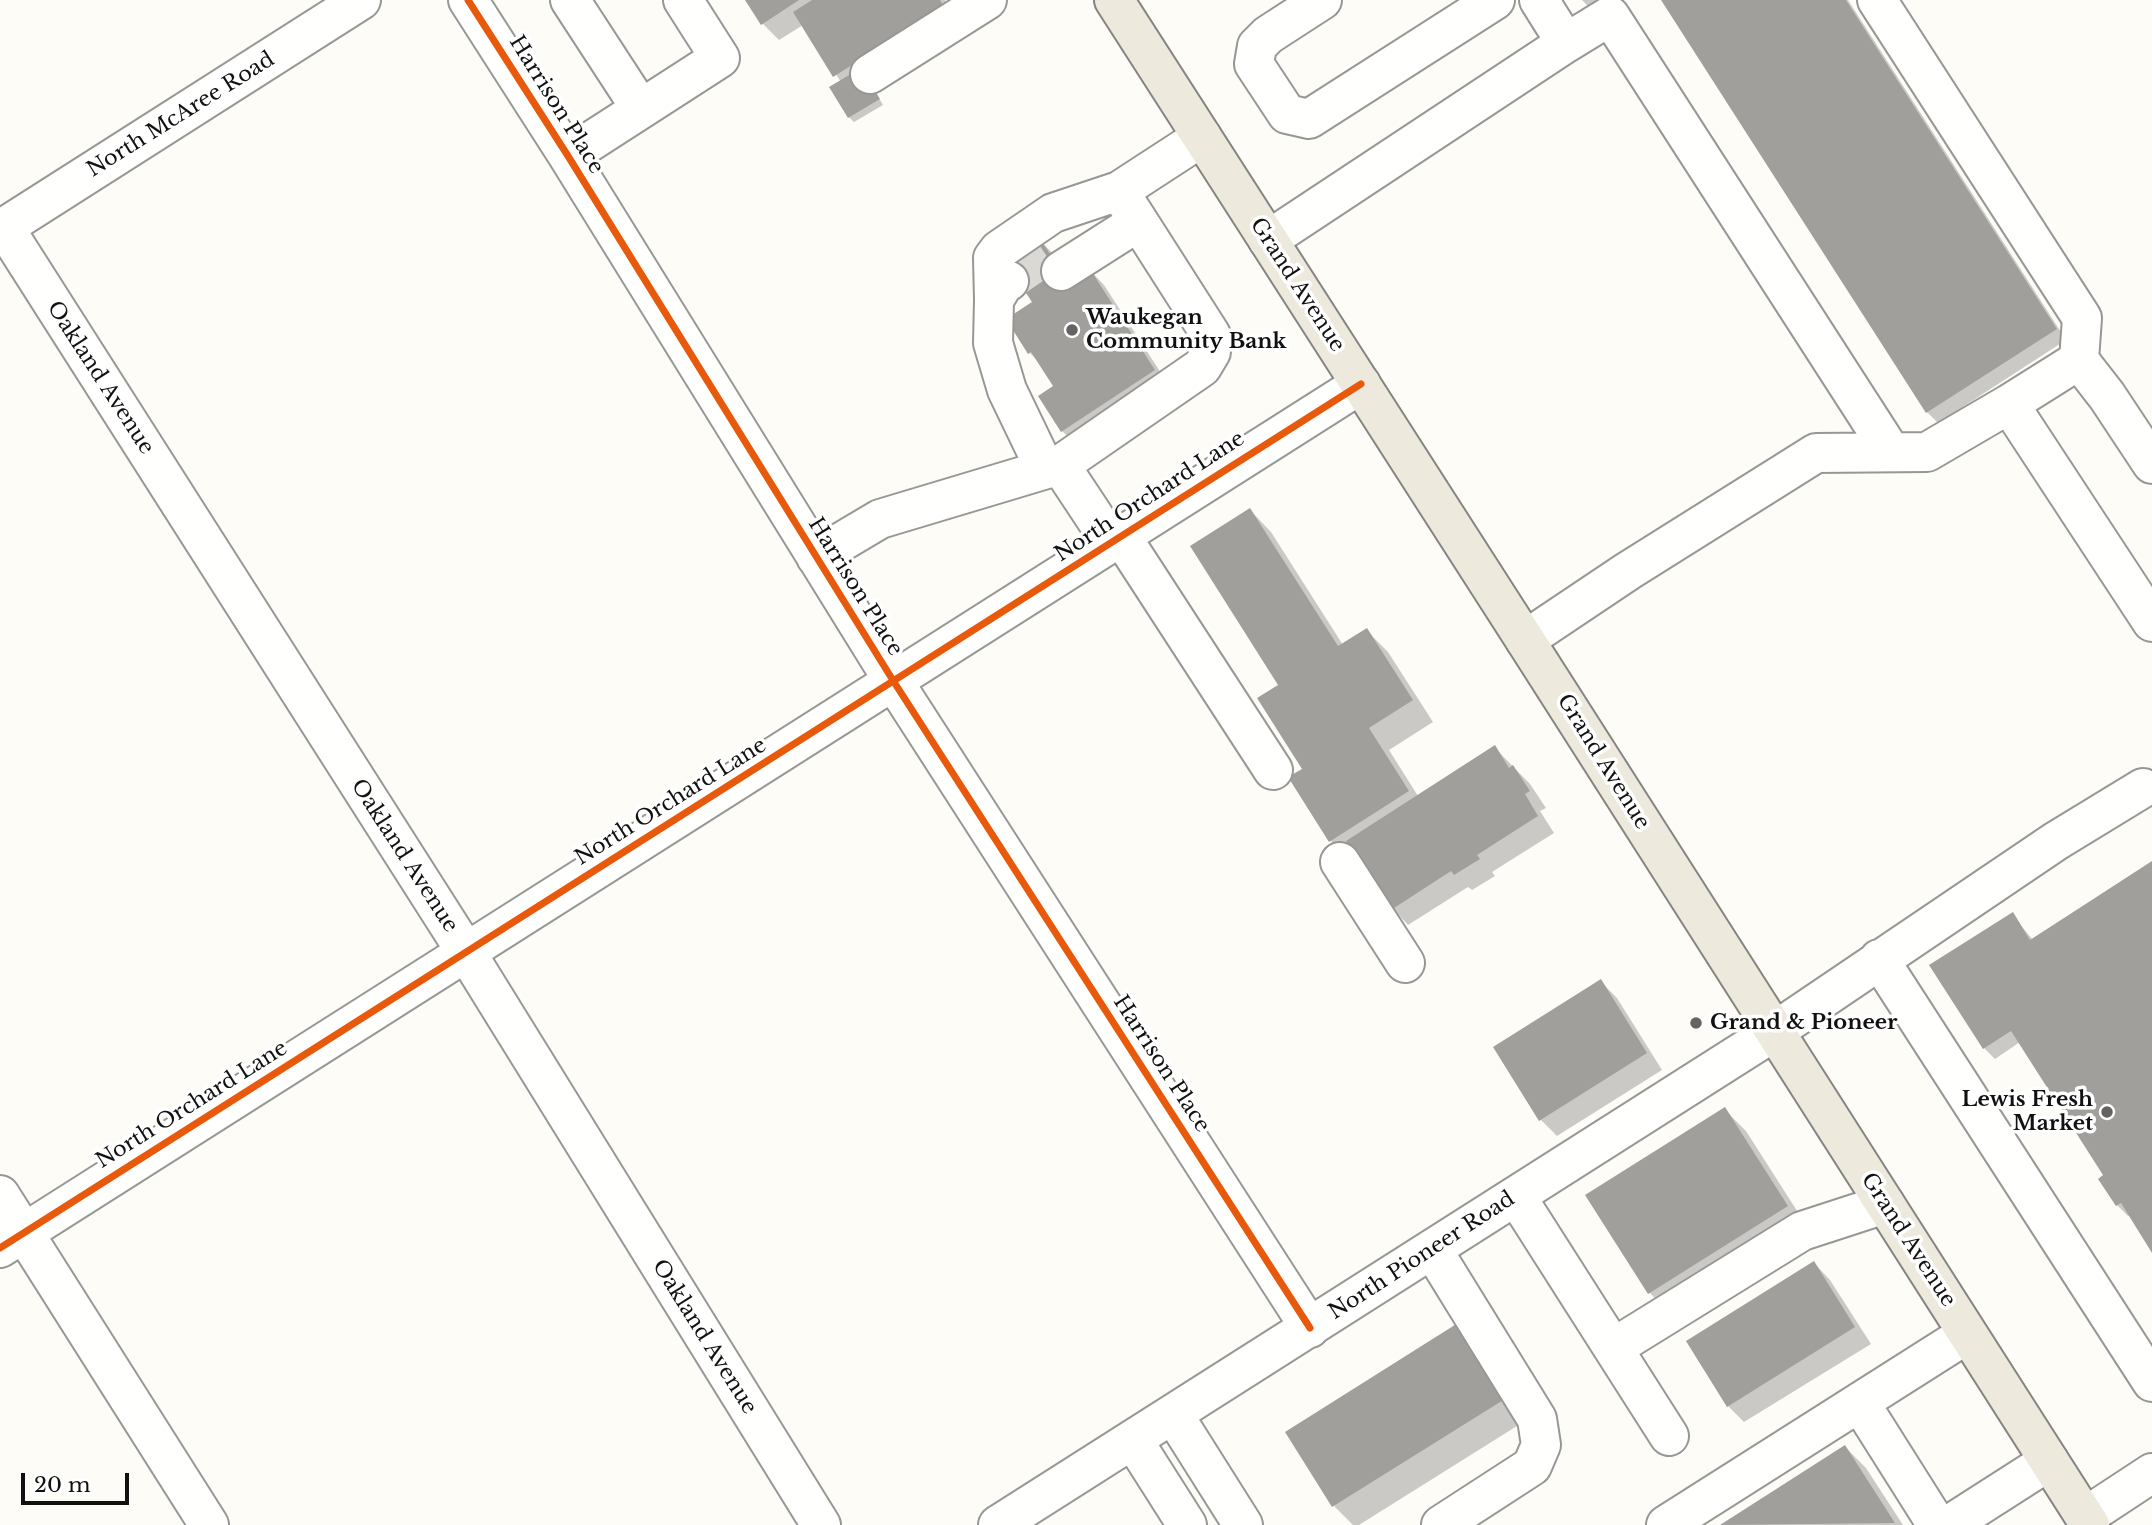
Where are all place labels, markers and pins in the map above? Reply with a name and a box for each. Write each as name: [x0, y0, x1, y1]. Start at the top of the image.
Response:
place label: Waukegan Community Bank: [1086, 305, 1287, 355]
marker: Waukegan Community Bank: [1064, 322, 1080, 338]
place label: Grand & Pioneer: [1710, 1010, 1897, 1036]
marker: Grand & Pioneer: [1688, 1015, 1704, 1031]
place label: Lewis Fresh Market: [1962, 1087, 2093, 1137]
marker: Lewis Fresh Market: [2099, 1104, 2115, 1120]

